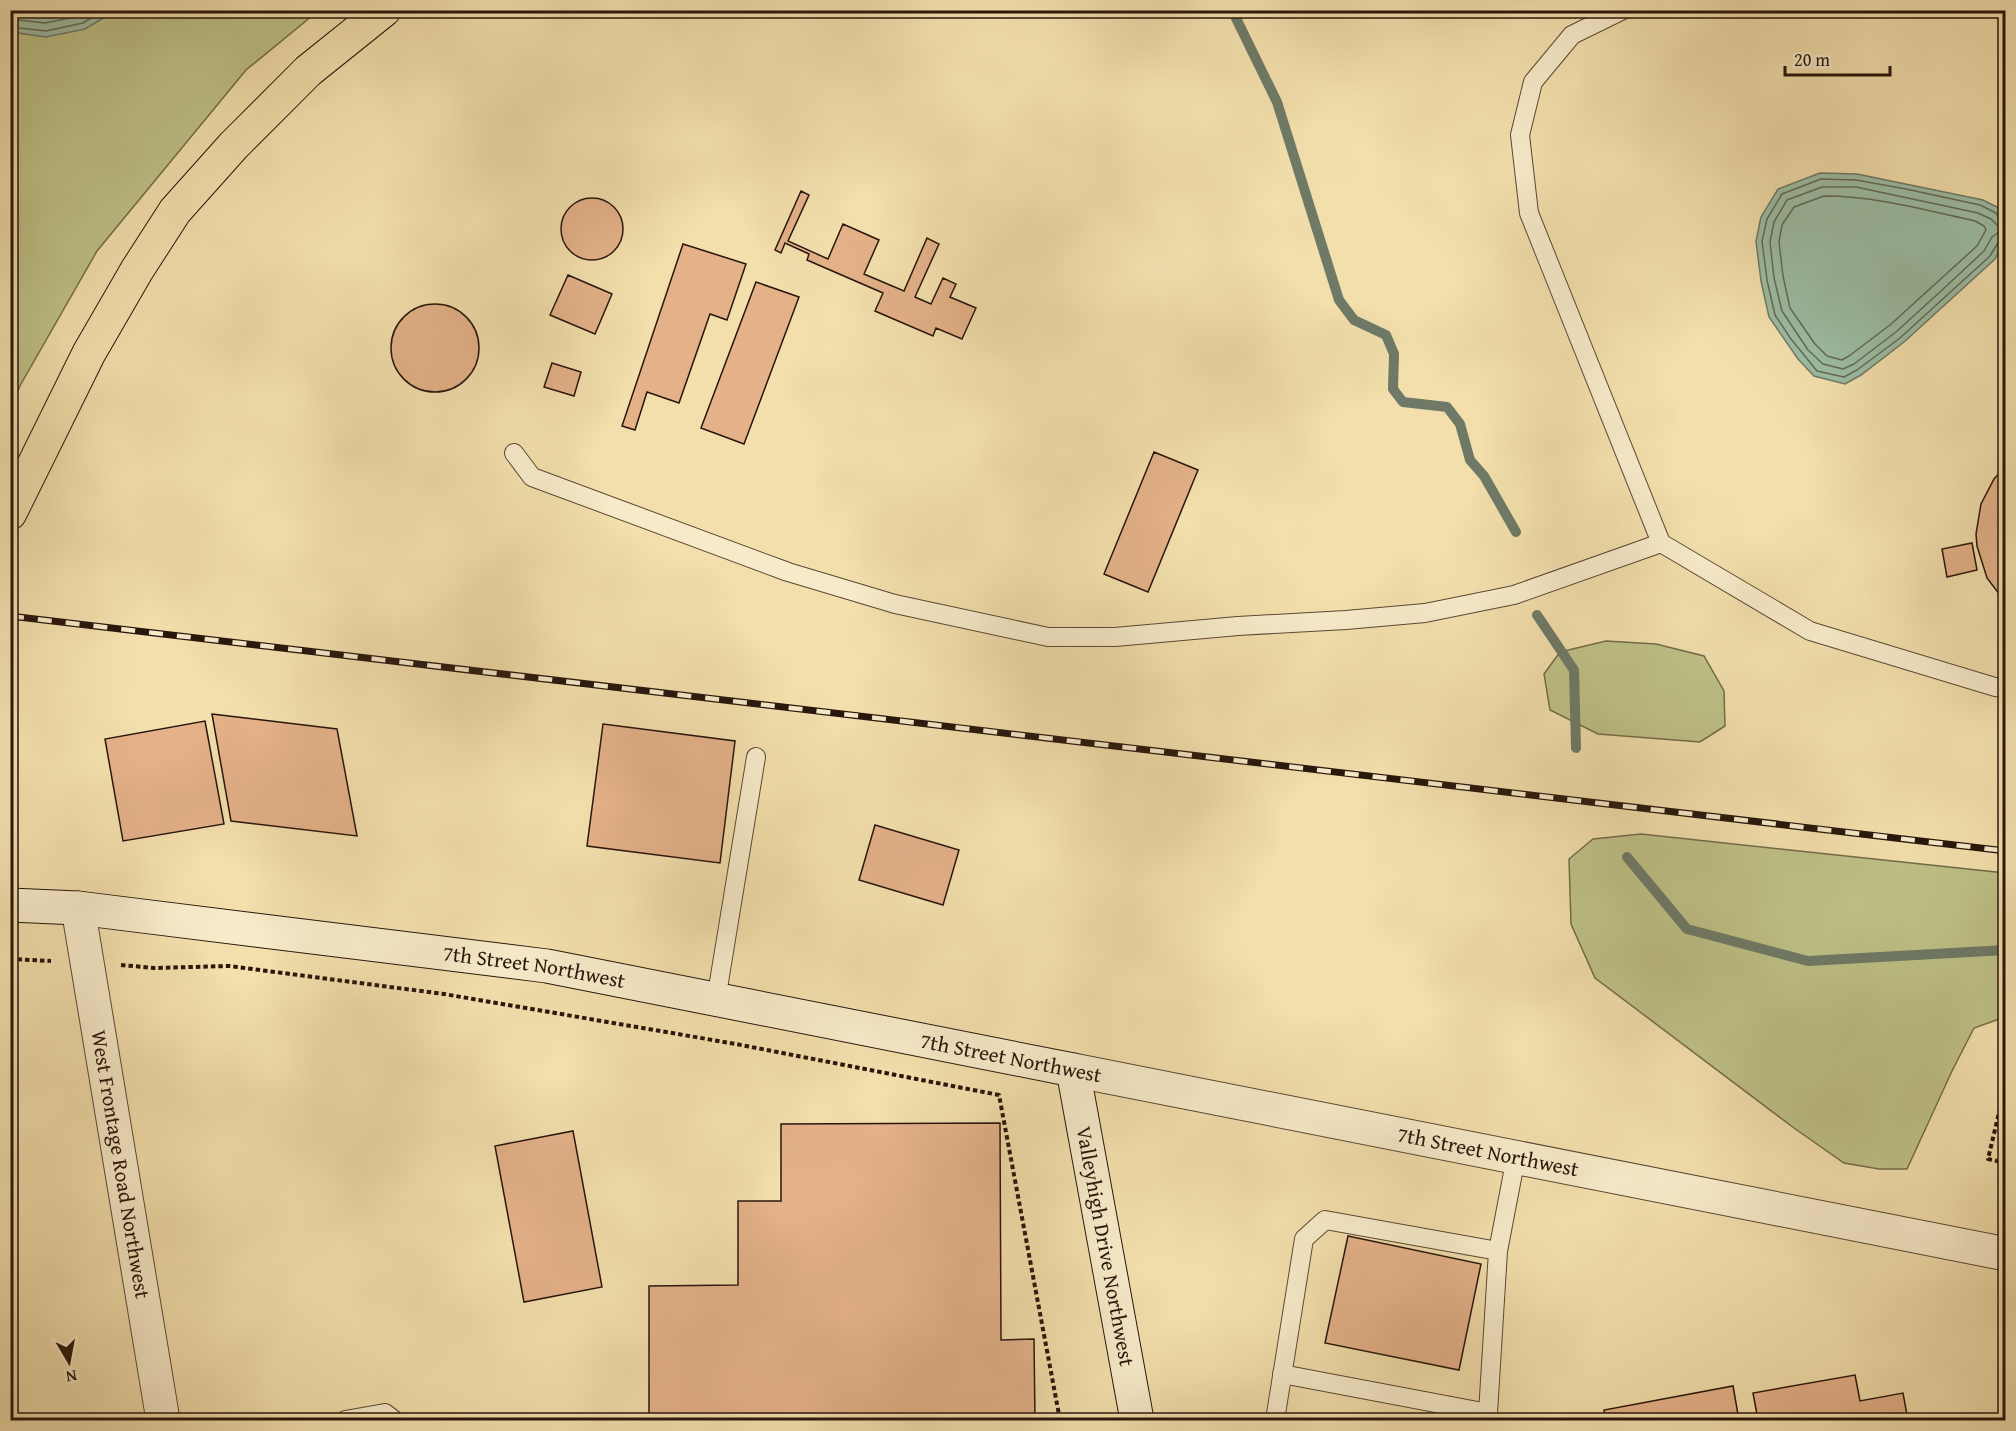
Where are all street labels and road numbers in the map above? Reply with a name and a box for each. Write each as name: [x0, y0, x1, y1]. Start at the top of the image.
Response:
street label: 7th Street Northwest: [441, 937, 629, 996]
street label: 7th Street Northwest: [918, 1025, 1105, 1090]
street label: West Frontage Road Northwest: [84, 1028, 159, 1302]
street label: 7th Street Northwest: [1395, 1118, 1582, 1184]
street label: Valleyhigh Drive Northwest: [1069, 1124, 1143, 1369]

